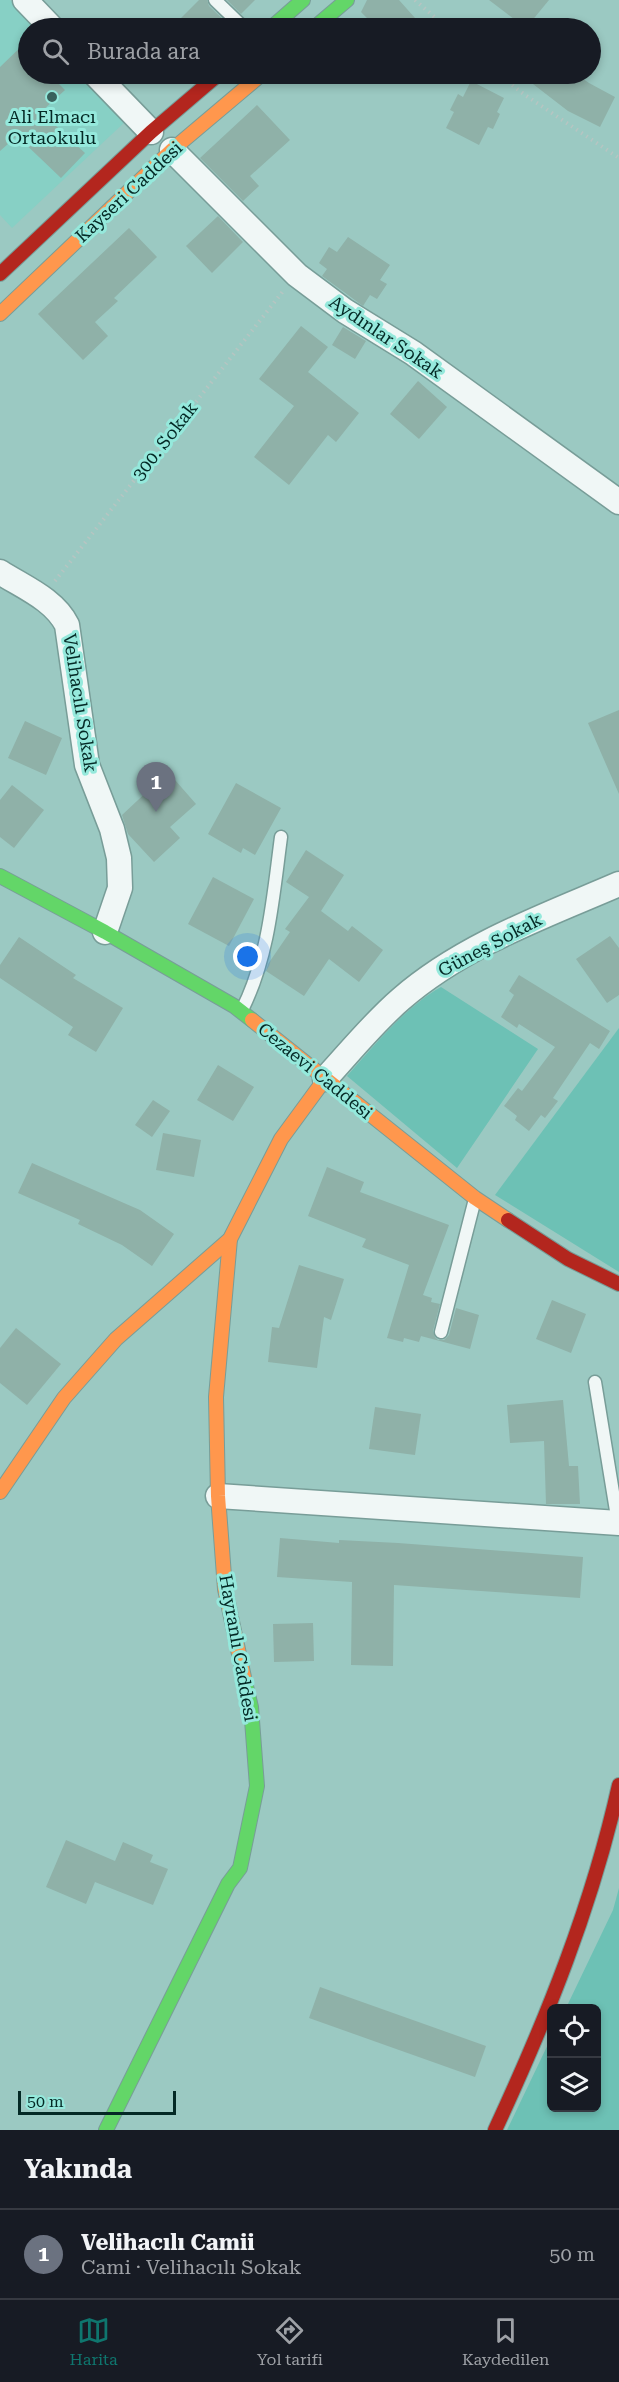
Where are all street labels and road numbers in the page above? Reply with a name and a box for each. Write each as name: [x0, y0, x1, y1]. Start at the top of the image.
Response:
street label: Kayseri Caddesi: [71, 137, 187, 246]
street label: Aydınlar Sokak: [325, 291, 447, 382]
street label: 300. Sokak: [127, 397, 202, 484]
street label: Velihacılı Sokak: [59, 632, 102, 774]
street label: Güneş Sokak: [434, 908, 545, 981]
street label: Cezaevi Caddesi: [254, 1018, 377, 1123]
street label: Hayranlı Caddesi: [215, 1573, 262, 1723]

